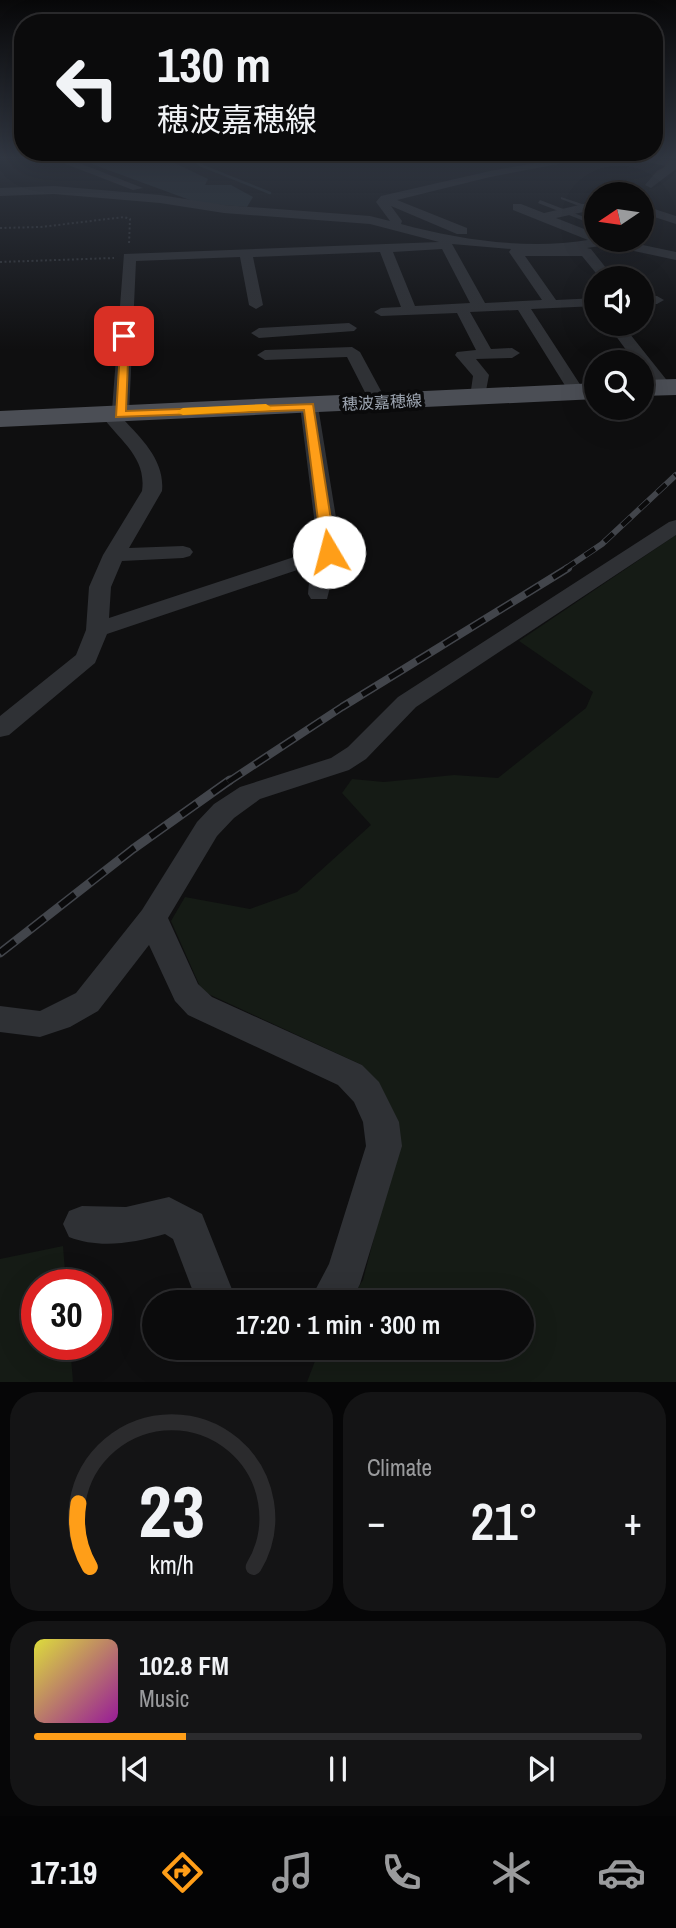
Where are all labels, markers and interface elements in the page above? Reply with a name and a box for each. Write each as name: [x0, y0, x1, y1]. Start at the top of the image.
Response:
text: 130 m: [157, 31, 271, 97]
icon: left: [42, 42, 133, 133]
text: 穂波嘉穂線: [157, 98, 317, 141]
north arrow: [584, 182, 654, 252]
map controls: [584, 182, 654, 420]
button: sound: [584, 266, 654, 336]
pin: [94, 306, 154, 366]
icon: arrive: [105, 317, 143, 355]
button: search: [584, 350, 654, 420]
street label: 穂波嘉穂線: [341, 389, 423, 415]
position arrow: [292, 515, 366, 589]
speed limit sign: 30: [21, 1269, 112, 1360]
text: 17:20 · 1 min · 300 m: [236, 1307, 440, 1342]
text: Climate: [367, 1452, 432, 1483]
text: 23: [138, 1463, 205, 1561]
text: 21°: [470, 1486, 539, 1556]
text: −: [367, 1496, 385, 1547]
text: +: [624, 1496, 642, 1547]
text: km/h: [149, 1548, 194, 1582]
text: 102.8 FM: [139, 1648, 229, 1683]
text: Music: [139, 1683, 189, 1714]
icon: previous: [116, 1750, 154, 1788]
icon: pause: [319, 1750, 357, 1788]
icon: next: [522, 1750, 560, 1788]
icon: directions: [158, 1848, 207, 1897]
icon: music: [268, 1848, 317, 1897]
icon: phone: [377, 1848, 426, 1897]
icon: climate: [487, 1848, 536, 1897]
icon: car: [597, 1848, 646, 1897]
text: 17:19: [30, 1851, 97, 1894]

